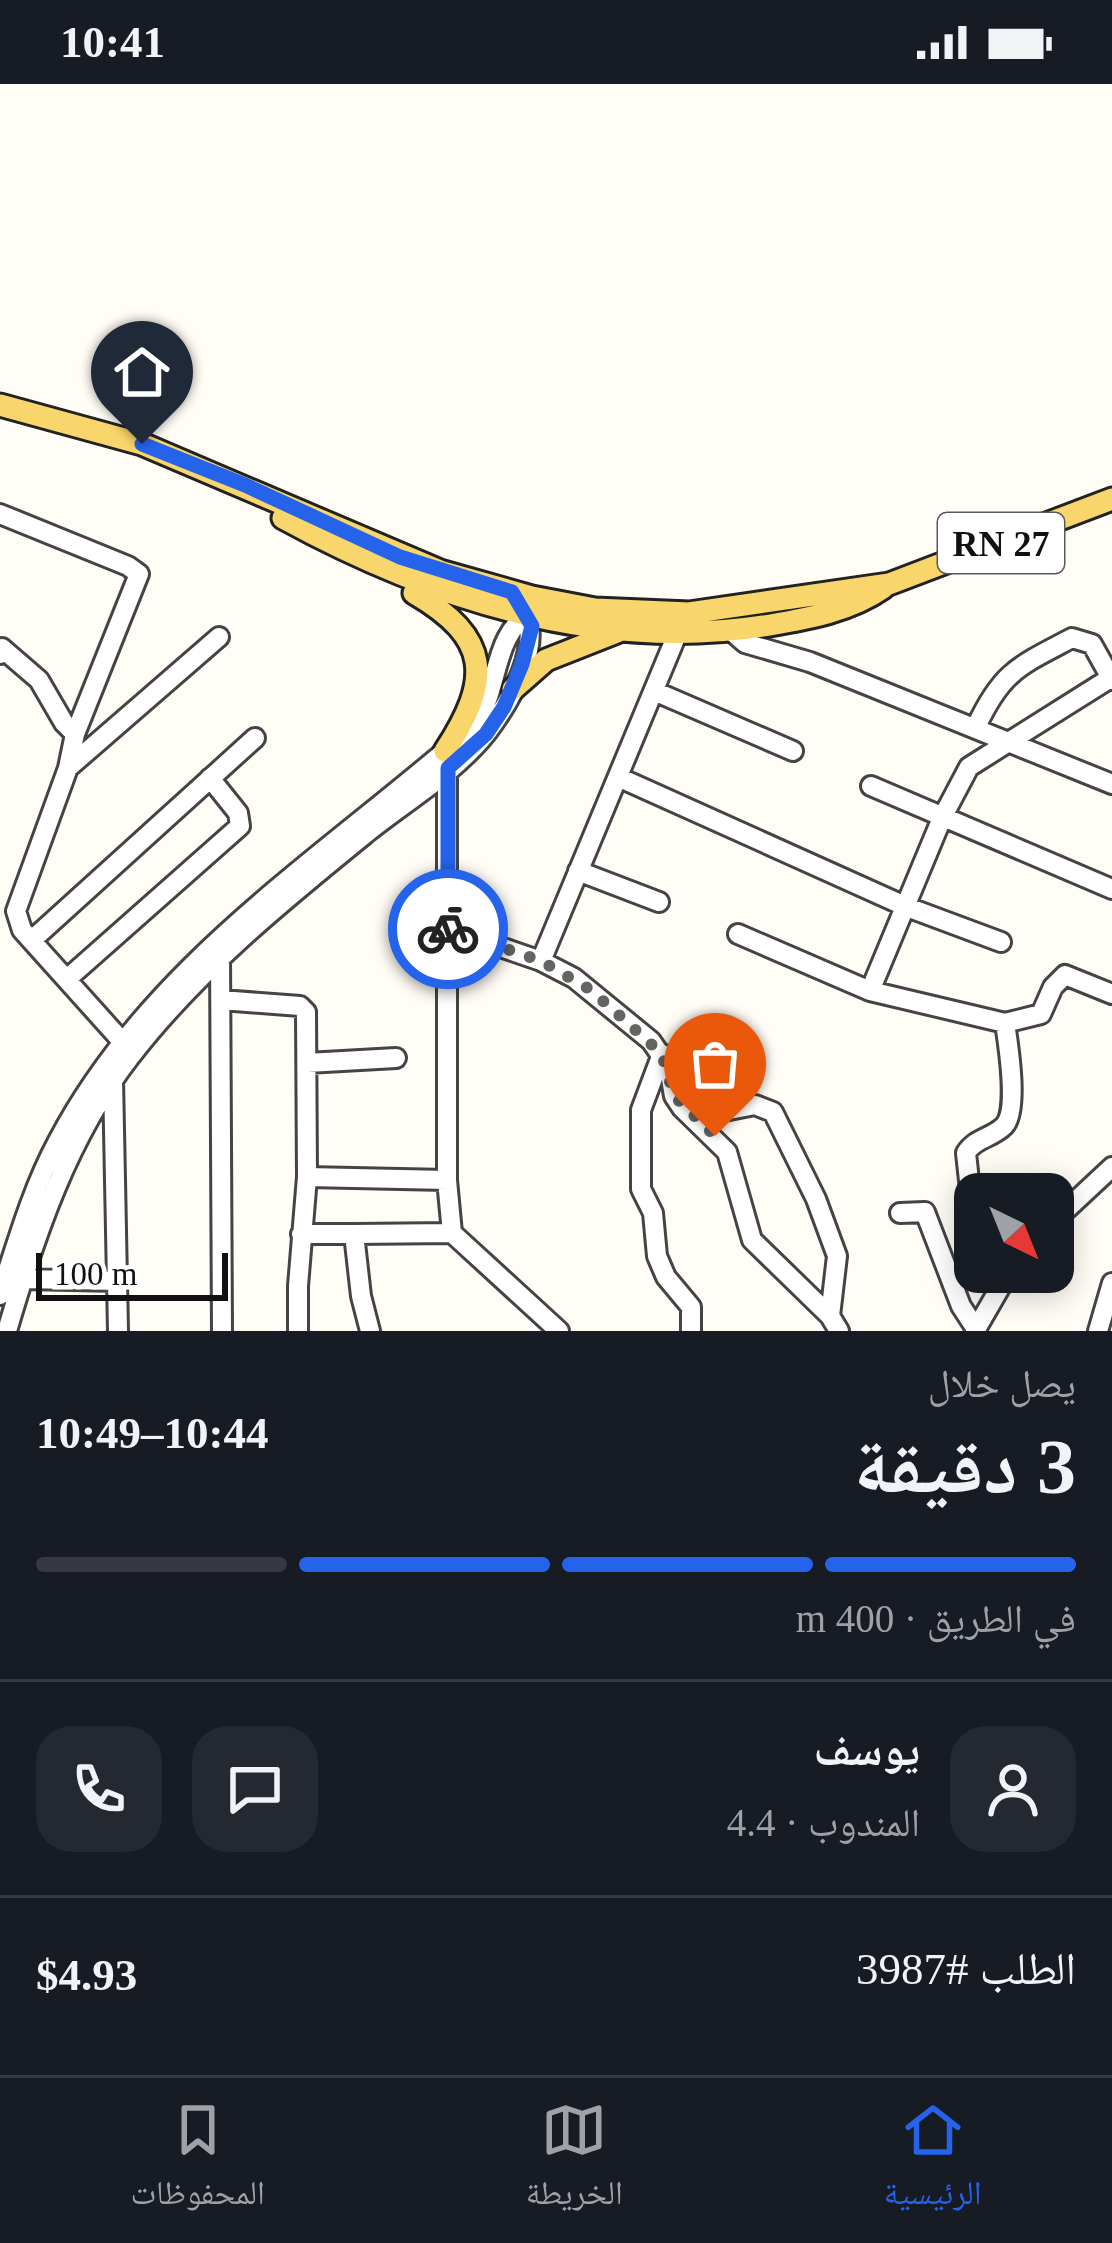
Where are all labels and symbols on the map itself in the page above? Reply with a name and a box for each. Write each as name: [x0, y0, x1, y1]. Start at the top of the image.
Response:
pin: [91, 321, 193, 444]
road number: RN 27: [938, 513, 1064, 573]
courier: [388, 869, 508, 989]
pin: [664, 1013, 766, 1136]
north arrow: [954, 1173, 1074, 1293]
scale bar: [36, 1247, 228, 1300]

